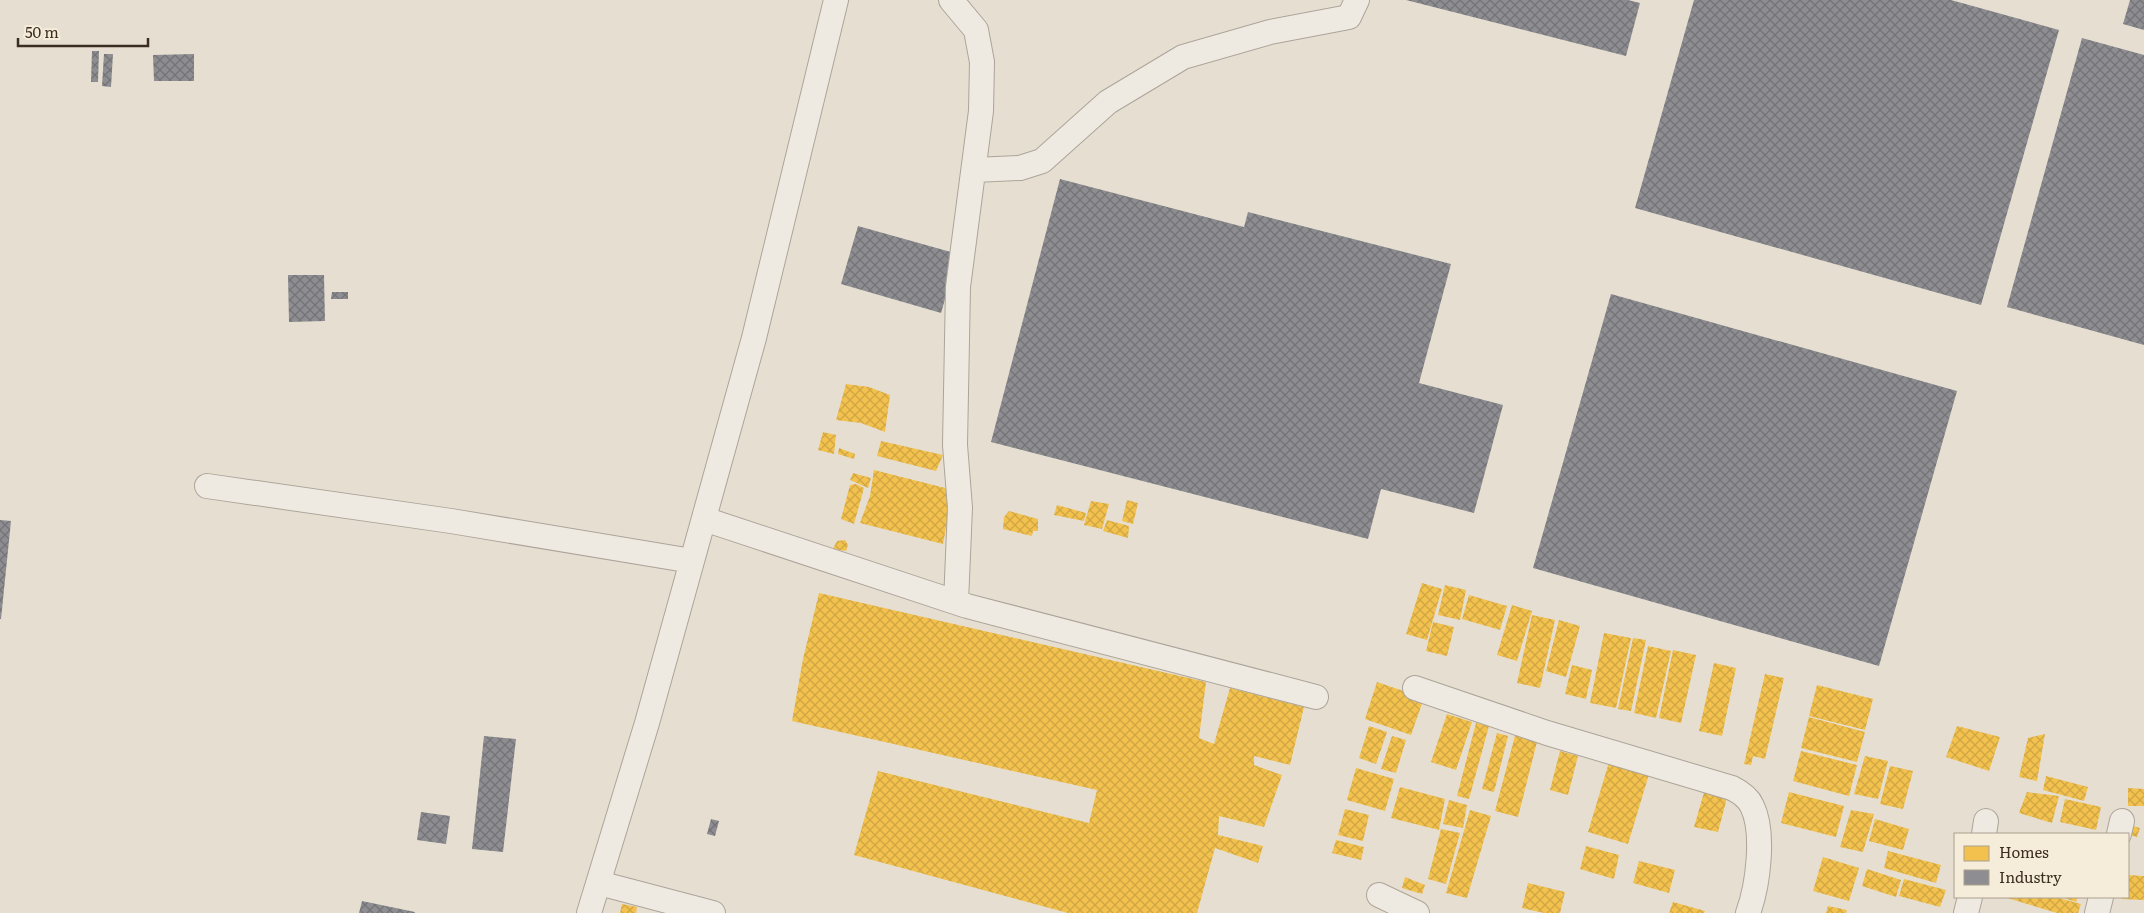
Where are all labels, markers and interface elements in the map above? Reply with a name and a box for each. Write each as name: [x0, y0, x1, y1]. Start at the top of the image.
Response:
scale bar: [18, 15, 148, 47]
text: 50 m: [25, 20, 59, 43]
legend: [1954, 833, 2129, 898]
text: Homes: [1999, 840, 2049, 863]
text: Industry: [1999, 865, 2062, 888]

